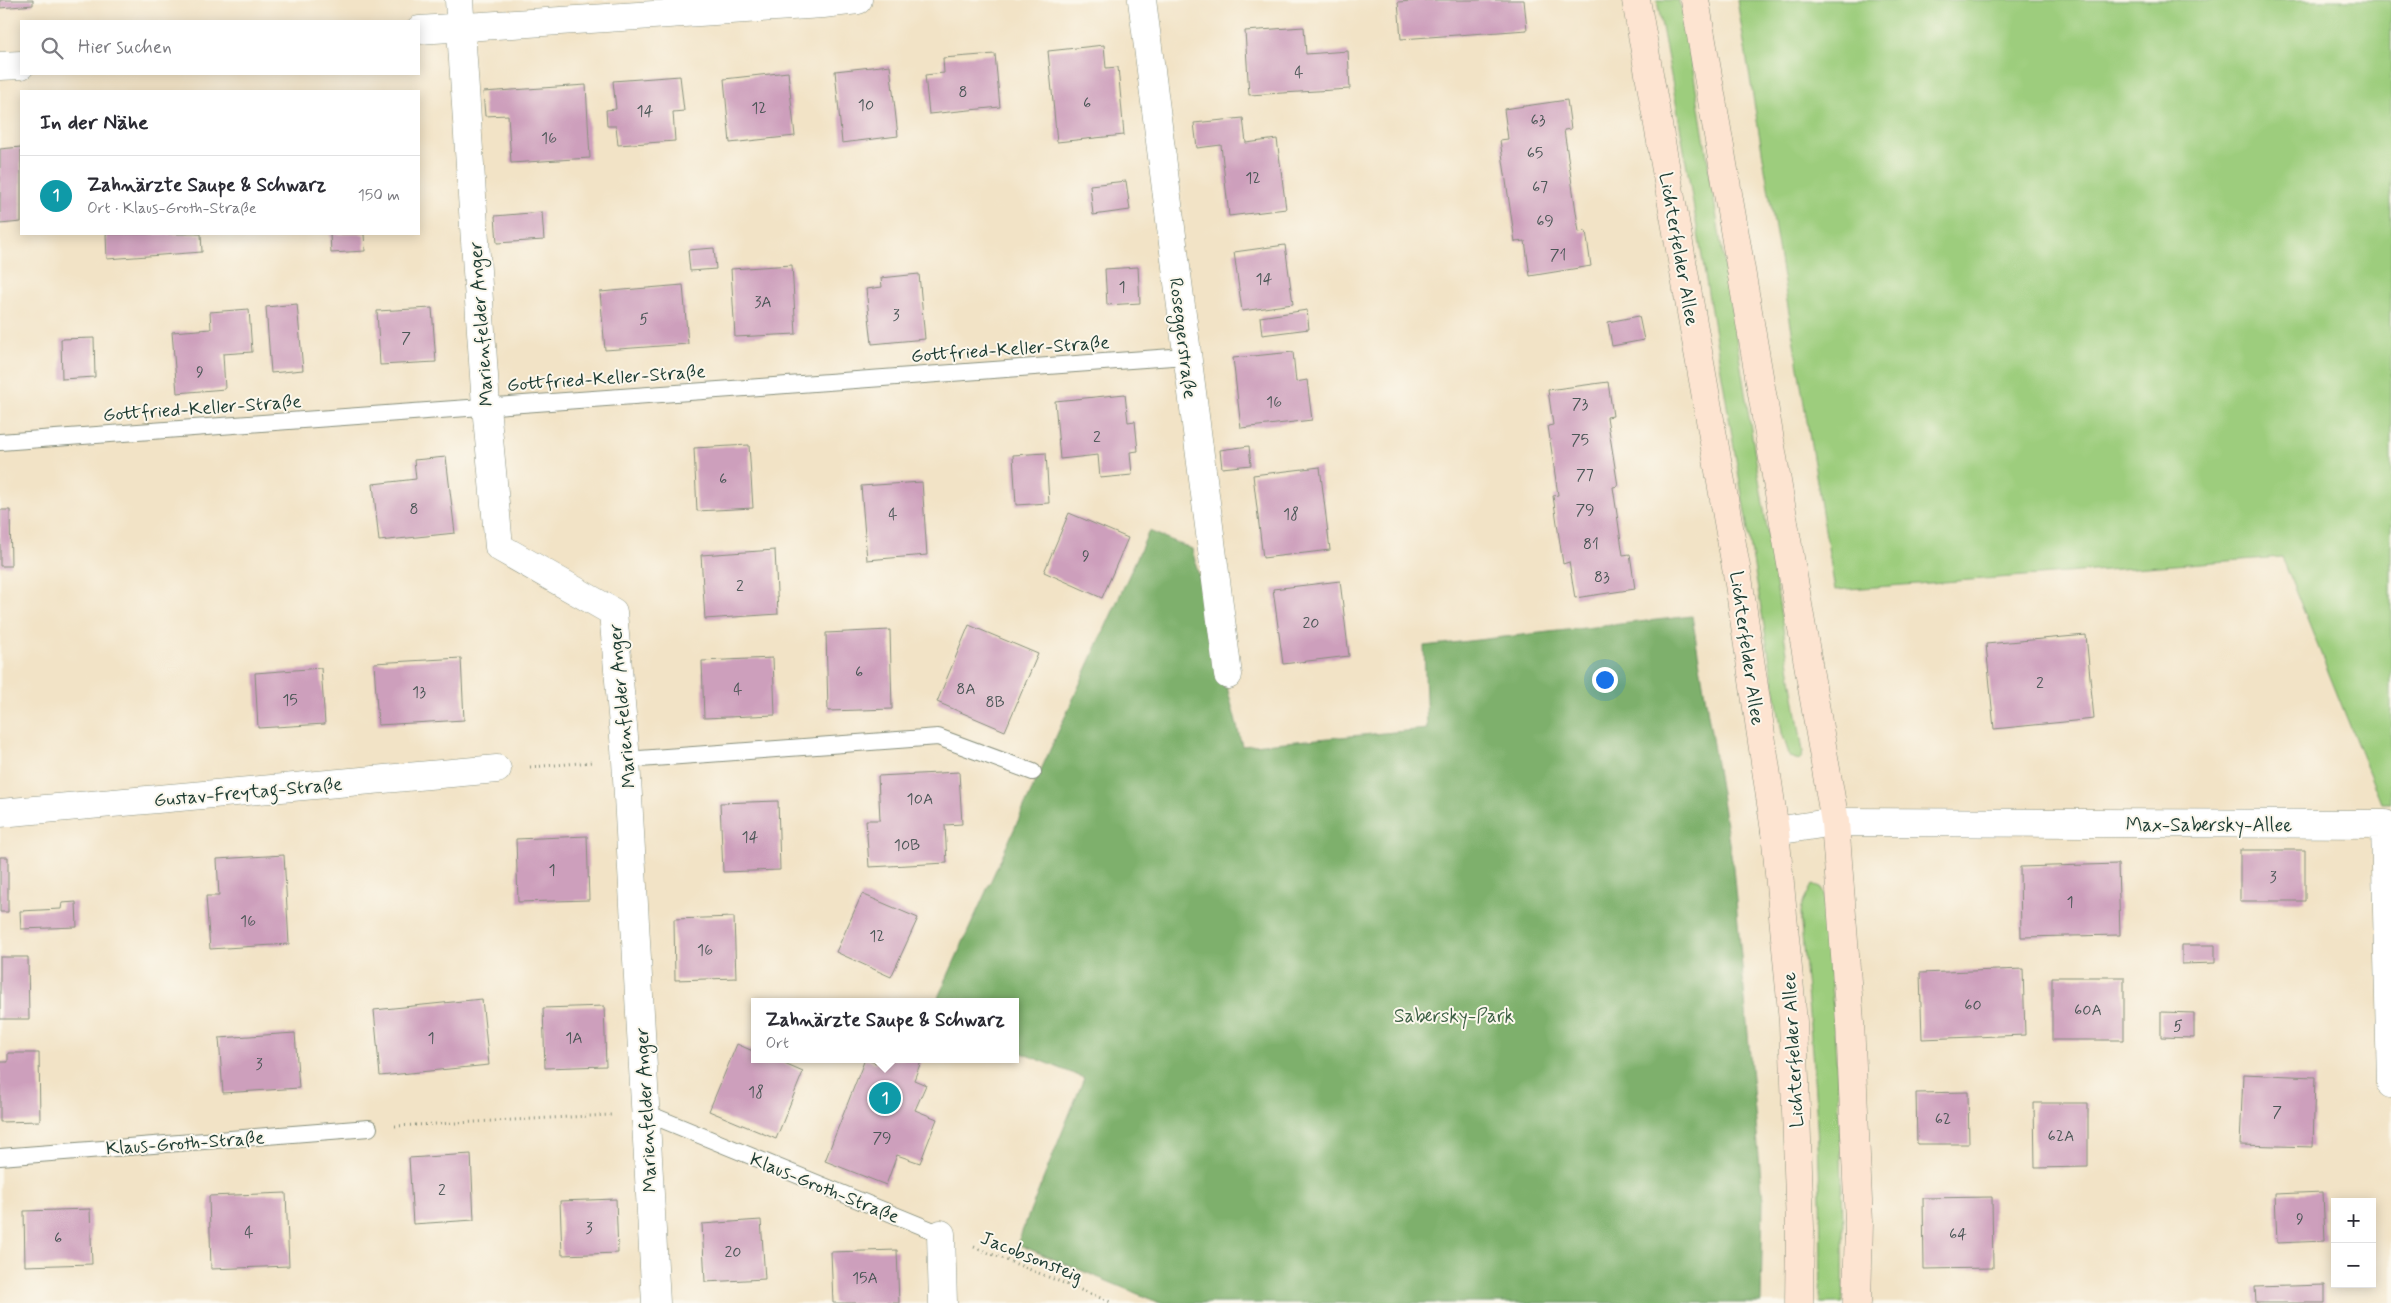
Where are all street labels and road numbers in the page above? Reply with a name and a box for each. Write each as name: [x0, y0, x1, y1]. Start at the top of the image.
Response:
street label: Lichterfelder Allee: [1653, 170, 1704, 328]
street label: Marienfelder Anger: [463, 240, 502, 407]
street label: Roseggerstraße: [1161, 276, 1202, 400]
street label: Gottfried-Keller-Straße: [910, 330, 1110, 369]
street label: Gottfried-Keller-Straße: [506, 359, 706, 398]
street label: Gottfried-Keller-Straße: [102, 389, 302, 428]
street label: Lichterfelder Allee: [1723, 569, 1770, 727]
street label: Marienfelder Anger: [603, 622, 644, 789]
street label: Gustav-Freytag-Straße: [153, 772, 344, 816]
street label: Max-Sabersky-Allee: [2126, 813, 2292, 839]
street label: Lichterfelder Allee: [1777, 972, 1810, 1128]
street label: Marienfelder Anger: [630, 1026, 665, 1193]
street label: Klaus-Groth-Straße: [105, 1125, 265, 1162]
street label: Klaus-Groth-Straße: [746, 1147, 903, 1230]
street label: Jacobsonsteig: [976, 1226, 1086, 1290]

